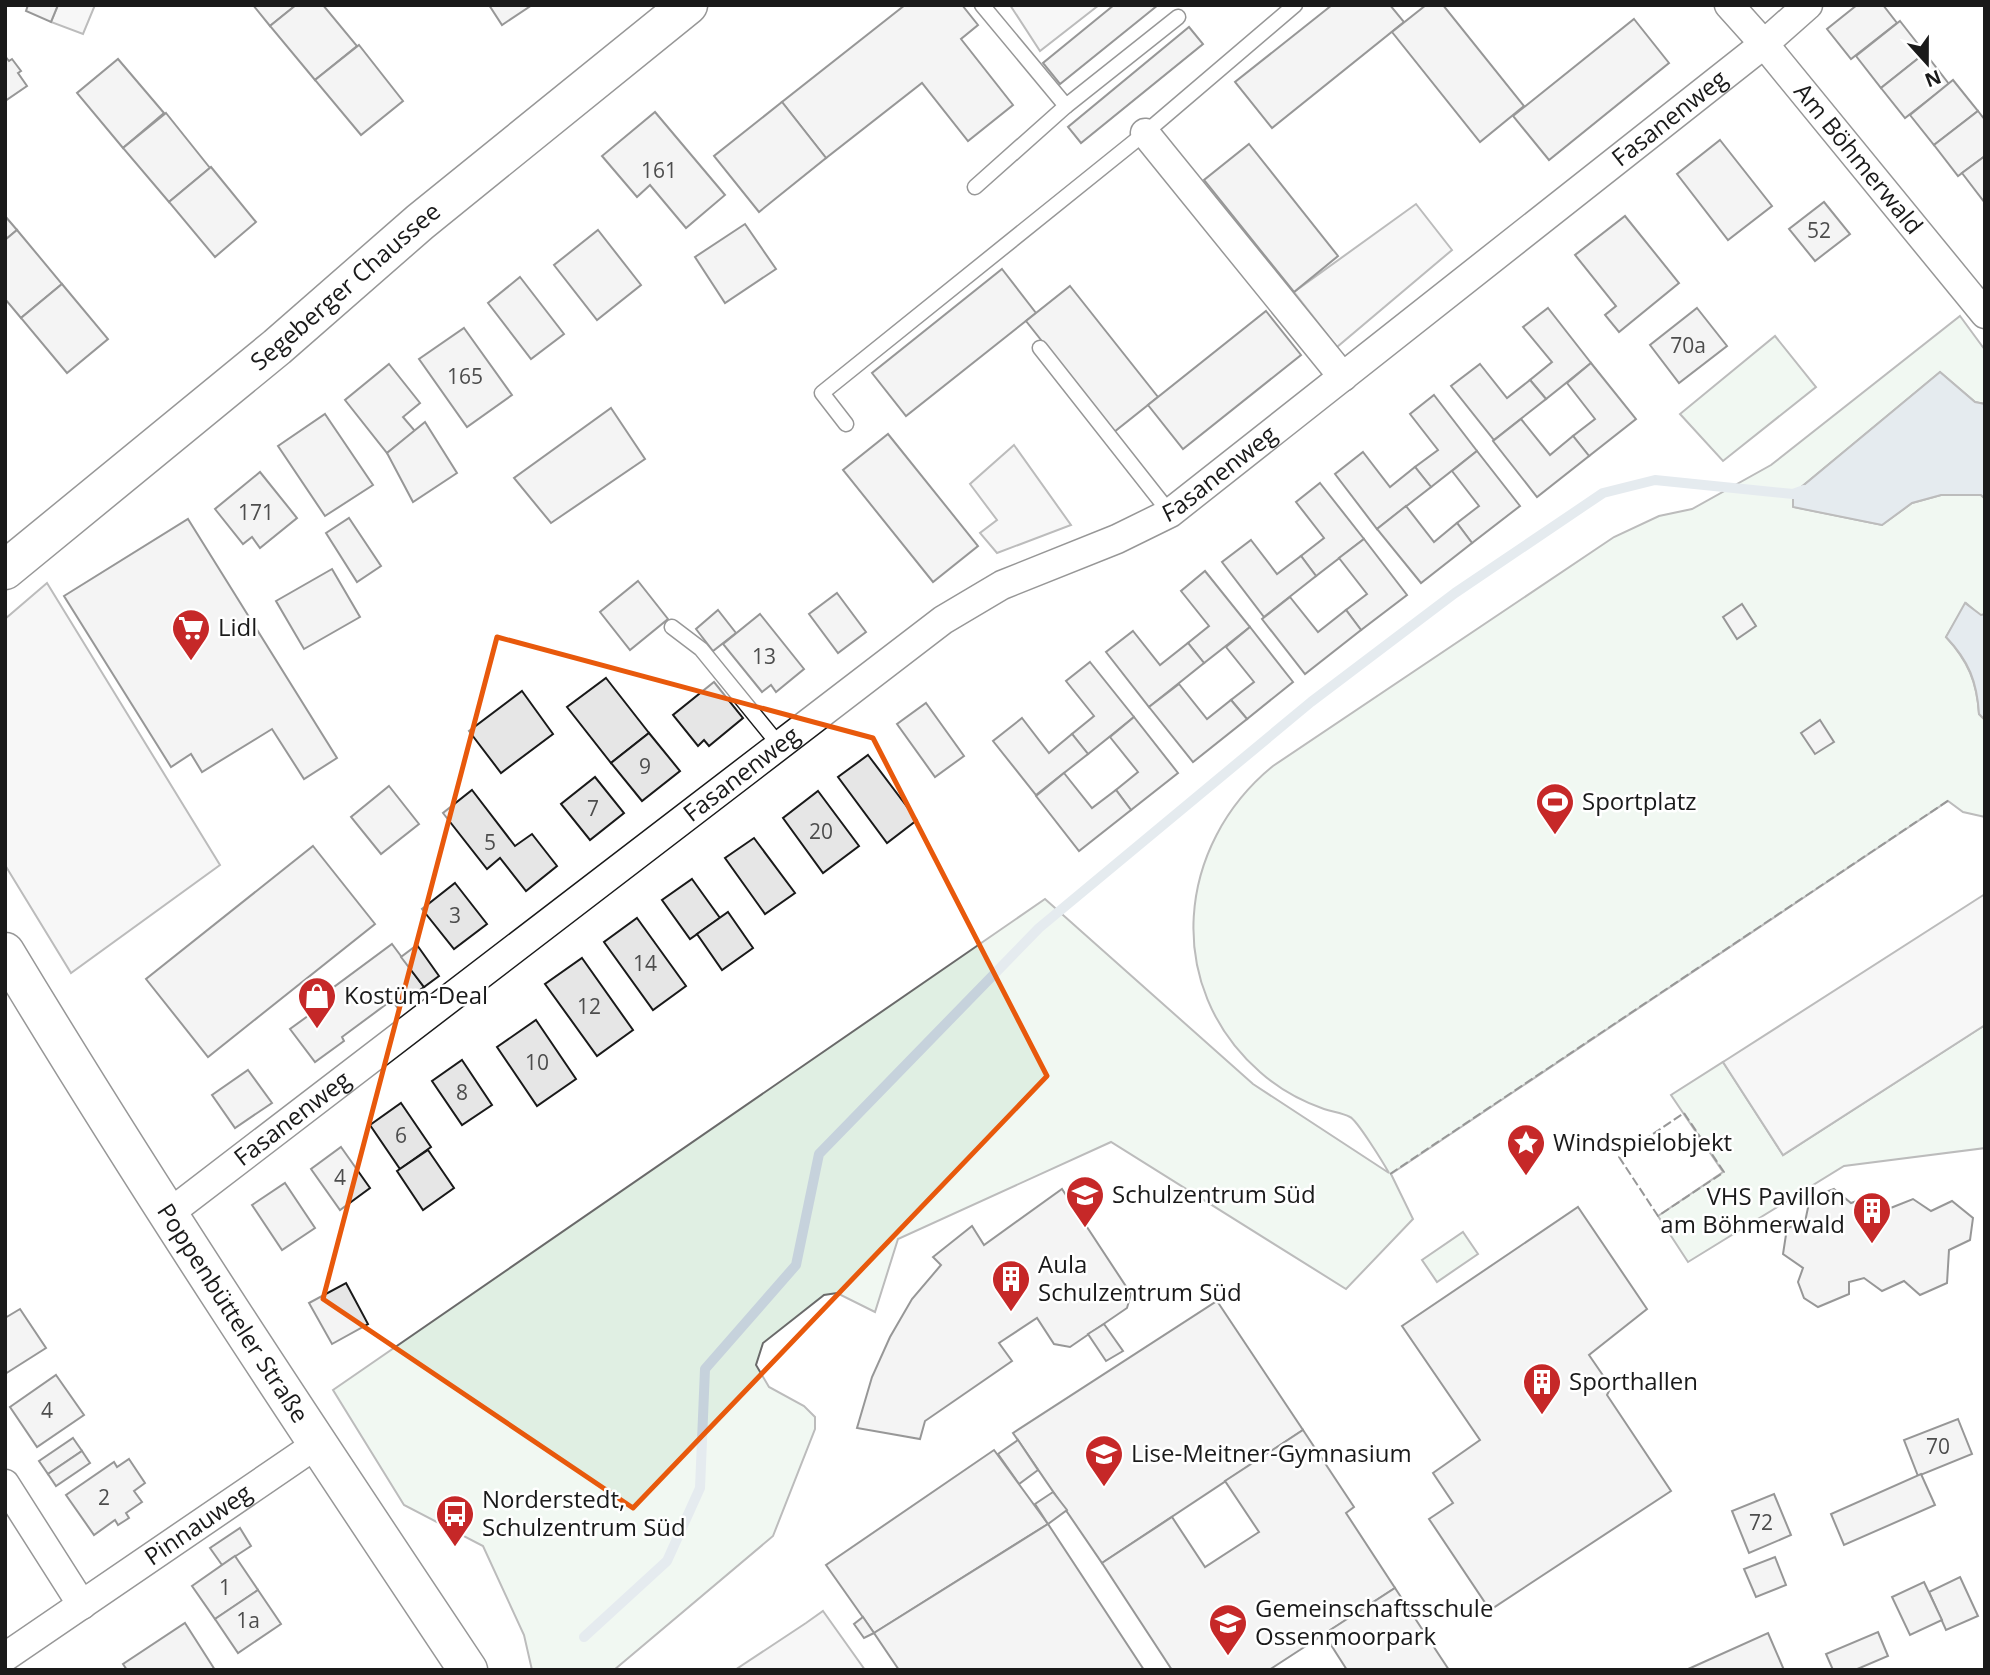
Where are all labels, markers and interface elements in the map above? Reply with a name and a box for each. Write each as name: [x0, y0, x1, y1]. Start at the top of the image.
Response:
north arrow: [1892, 28, 1962, 98]
street label: Fasanenweg: [1604, 61, 1733, 173]
text: N: [1921, 64, 1945, 94]
street label: Am Böhmerwald: [1787, 75, 1931, 241]
house number: 161: [641, 156, 677, 184]
street label: Segeberger Chaussee: [243, 194, 447, 377]
house number: 52: [1807, 216, 1831, 244]
house number: 70a: [1670, 331, 1706, 359]
house number: 165: [447, 362, 483, 390]
street label: Fasanenweg: [1156, 417, 1283, 529]
house number: 171: [238, 498, 274, 526]
supermarket icon: Lidl: [170, 607, 212, 662]
place label: Lidl: [218, 610, 257, 643]
house number: 13: [752, 642, 776, 670]
street label: Fasanenweg: [676, 718, 806, 829]
house number: 9: [639, 752, 651, 780]
sports icon: Sportplatz: [1534, 781, 1576, 836]
place label: Sportplatz: [1582, 784, 1697, 817]
house number: 7: [587, 794, 599, 822]
house number: 20: [809, 817, 833, 845]
house number: 5: [484, 828, 496, 856]
house number: 3: [449, 901, 461, 929]
house number: 14: [633, 949, 657, 977]
shop icon: Kostüm-Deal: [296, 975, 338, 1030]
place label: Kostüm-Deal: [344, 978, 488, 1011]
house number: 12: [577, 992, 601, 1020]
house number: 10: [525, 1048, 549, 1076]
street label: Fasanenweg: [226, 1062, 356, 1173]
house number: 8: [456, 1078, 468, 1106]
house number: 6: [395, 1121, 407, 1149]
place icon: Windspielobjekt: [1505, 1122, 1547, 1177]
place label: Windspielobjekt: [1553, 1125, 1732, 1158]
house number: 4: [334, 1163, 346, 1191]
school or university icon: Schulzentrum Süd: [1064, 1174, 1106, 1229]
place label: Schulzentrum Süd: [1112, 1177, 1316, 1210]
place label: VHS Pavillon am Böhmerwald: [1660, 1179, 1845, 1240]
building icon: VHS Pavillon am Böhmerwald: [1851, 1190, 1893, 1245]
street label: Poppenbütteler Straße: [150, 1196, 317, 1429]
place label: Aula Schulzentrum Süd: [1038, 1247, 1242, 1308]
building icon: Aula Schulzentrum Süd: [990, 1258, 1032, 1313]
building icon: Sporthallen: [1521, 1361, 1563, 1416]
place label: Sporthallen: [1569, 1364, 1698, 1397]
house number: 4: [41, 1396, 53, 1424]
house number: 70: [1926, 1432, 1950, 1460]
school or university icon: Lise-Meitner-Gymnasium: [1083, 1433, 1125, 1488]
place label: Lise-Meitner-Gymnasium: [1131, 1436, 1412, 1469]
street label: Pinnauweg: [137, 1475, 258, 1572]
place label: Norderstedt, Schulzentrum Süd: [482, 1482, 686, 1543]
house number: 2: [98, 1483, 110, 1511]
bus stop icon: Norderstedt, Schulzentrum Süd: [434, 1493, 476, 1548]
house number: 72: [1749, 1508, 1773, 1536]
house number: 1: [219, 1573, 231, 1601]
place label: Gemeinschaftsschule Ossenmoorpark: [1255, 1591, 1493, 1652]
school or university icon: Gemeinschaftsschule Ossenmoorpark: [1207, 1602, 1249, 1657]
house number: 1a: [236, 1606, 260, 1634]

